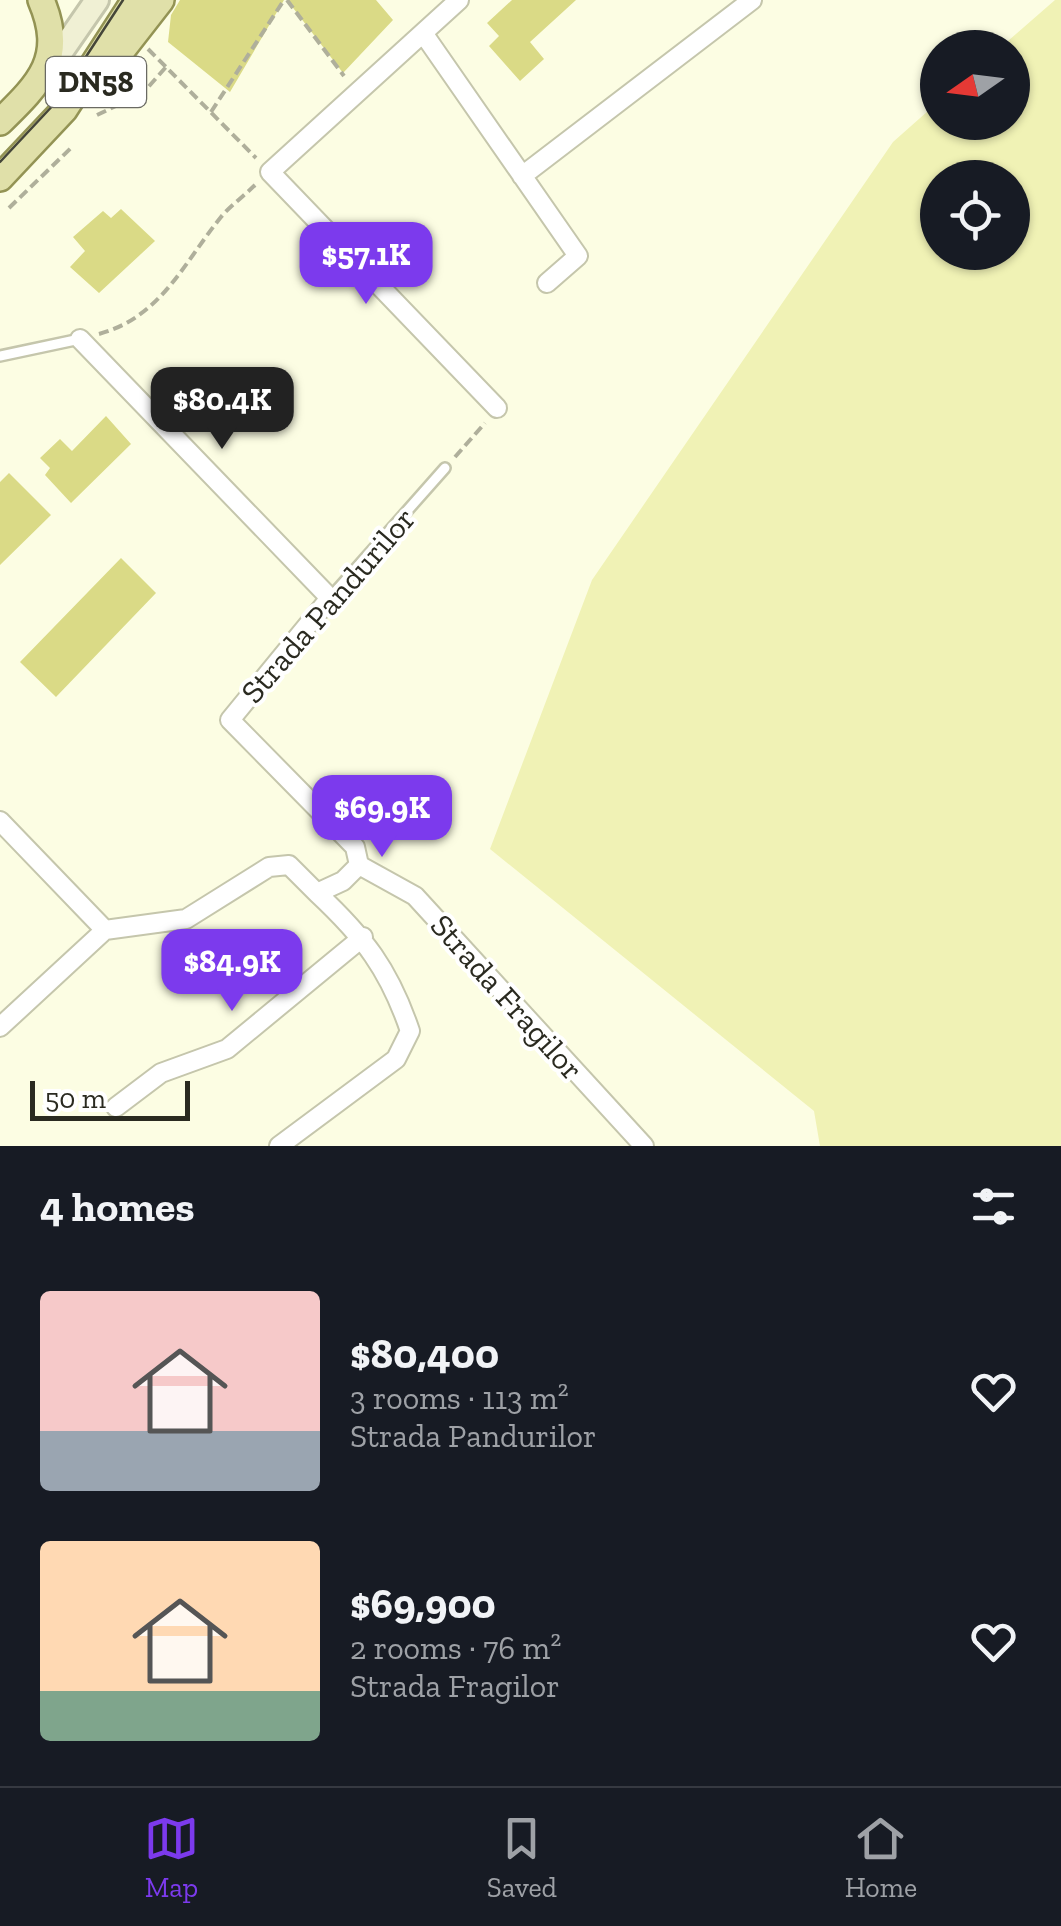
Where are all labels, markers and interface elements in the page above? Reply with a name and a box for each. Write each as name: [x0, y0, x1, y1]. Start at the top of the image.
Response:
north arrow: [920, 30, 1030, 140]
map controls: [920, 30, 1030, 270]
road number: DN58: [46, 57, 146, 107]
button: locate: [920, 160, 1030, 270]
pin: $57.1K: [285, 222, 447, 307]
text: $57.1K: [322, 235, 410, 273]
pin: $80.4K: [141, 367, 303, 452]
text: $80.4K: [173, 380, 271, 418]
street label: Strada Pandurilor: [233, 500, 423, 710]
pin: $69.9K: [301, 775, 463, 860]
text: $69.9K: [334, 788, 430, 826]
street label: Strada Fragilor: [423, 906, 591, 1088]
pin: $84.9K: [151, 929, 313, 1014]
text: $84.9K: [183, 942, 281, 980]
scale bar: [30, 1076, 190, 1120]
text: 50 m: [45, 1082, 106, 1115]
icon: filters: [966, 1179, 1021, 1234]
text: 4 homes: [40, 1181, 195, 1232]
text: $80,400: [350, 1328, 499, 1379]
icon: home: [120, 1331, 240, 1451]
icon: heart: [966, 1364, 1021, 1419]
text: 3 rooms · 113 m²: [350, 1379, 569, 1417]
text: Strada Pandurilor: [350, 1417, 596, 1455]
text: $69,900: [350, 1578, 496, 1629]
icon: home: [120, 1581, 240, 1701]
icon: heart: [966, 1614, 1021, 1669]
text: 2 rooms · 76 m²: [350, 1629, 561, 1667]
text: Strada Fragilor: [350, 1667, 560, 1705]
tab: Map: [144, 1811, 199, 1904]
tab: Saved: [487, 1811, 557, 1904]
tab: Home: [845, 1811, 917, 1904]

